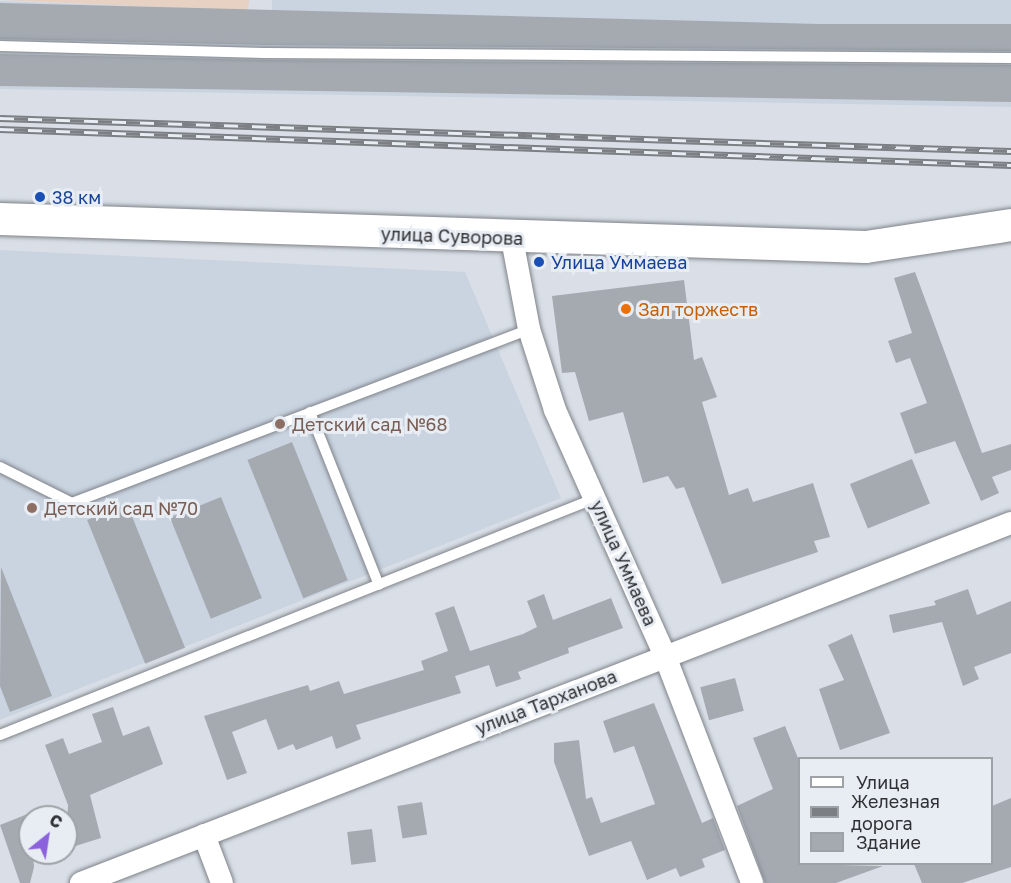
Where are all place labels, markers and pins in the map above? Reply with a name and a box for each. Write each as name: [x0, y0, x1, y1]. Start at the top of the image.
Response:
place label: 38 км: [52, 186, 101, 208]
marker: 38 км: [33, 190, 47, 204]
place label: Улица Уммаева: [551, 251, 687, 273]
marker: Улица Уммаева: [532, 255, 546, 269]
place label: Зал торжеств: [638, 298, 758, 320]
marker: Зал торжеств: [619, 302, 633, 316]
place label: Детский сад №68: [292, 413, 447, 435]
marker: Детский сад №68: [273, 417, 287, 431]
place label: Детский сад №70: [44, 497, 198, 519]
marker: Детский сад №70: [25, 501, 39, 515]

